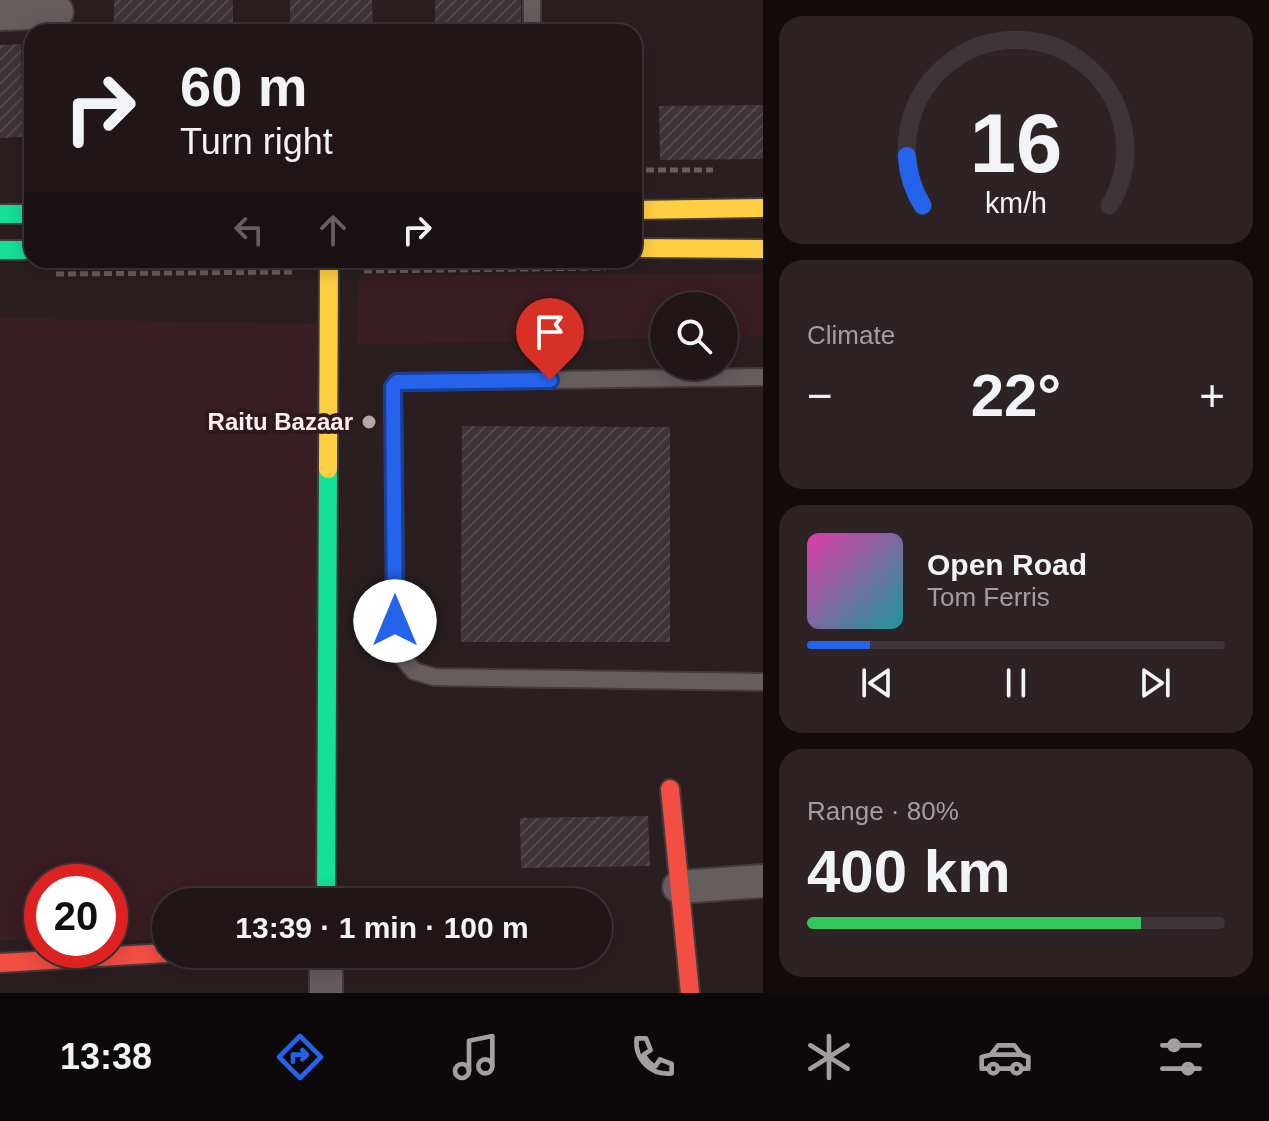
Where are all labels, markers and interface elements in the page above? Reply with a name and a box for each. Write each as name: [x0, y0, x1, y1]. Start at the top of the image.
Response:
text: 60 m: [180, 55, 308, 118]
icon: right: [48, 56, 152, 160]
text: 16: [970, 97, 1062, 190]
text: Turn right: [180, 121, 333, 162]
text: km/h: [985, 187, 1047, 219]
icon: left: [227, 208, 271, 252]
icon: ahead: [311, 208, 355, 252]
icon: right: [395, 208, 439, 252]
map controls: [650, 292, 738, 380]
button: search: [650, 292, 738, 380]
pin: [516, 298, 584, 380]
icon: arrive: [528, 310, 572, 354]
text: Climate: [807, 320, 895, 350]
text: 22°: [971, 362, 1061, 429]
text: −: [807, 371, 833, 420]
text: +: [1199, 371, 1225, 420]
place label: Raitu Bazaar: [208, 408, 353, 435]
marker: Raitu Bazaar: [360, 413, 378, 431]
text: Open Road: [927, 548, 1087, 581]
position arrow: [353, 579, 437, 663]
text: Tom Ferris: [927, 582, 1050, 612]
icon: previous: [855, 661, 899, 705]
icon: pause: [994, 661, 1038, 705]
icon: next: [1133, 661, 1177, 705]
text: Range · 80%: [807, 796, 959, 826]
text: 400 km: [807, 838, 1011, 905]
speed limit sign: 20: [24, 864, 128, 968]
text: 13:39 · 1 min · 100 m: [235, 911, 529, 944]
icon: directions: [272, 1029, 328, 1085]
icon: music: [448, 1029, 504, 1085]
icon: phone: [625, 1029, 681, 1085]
icon: climate: [801, 1029, 857, 1085]
icon: car: [977, 1029, 1033, 1085]
icon: filters: [1153, 1029, 1209, 1085]
text: 13:38: [60, 1036, 152, 1077]

